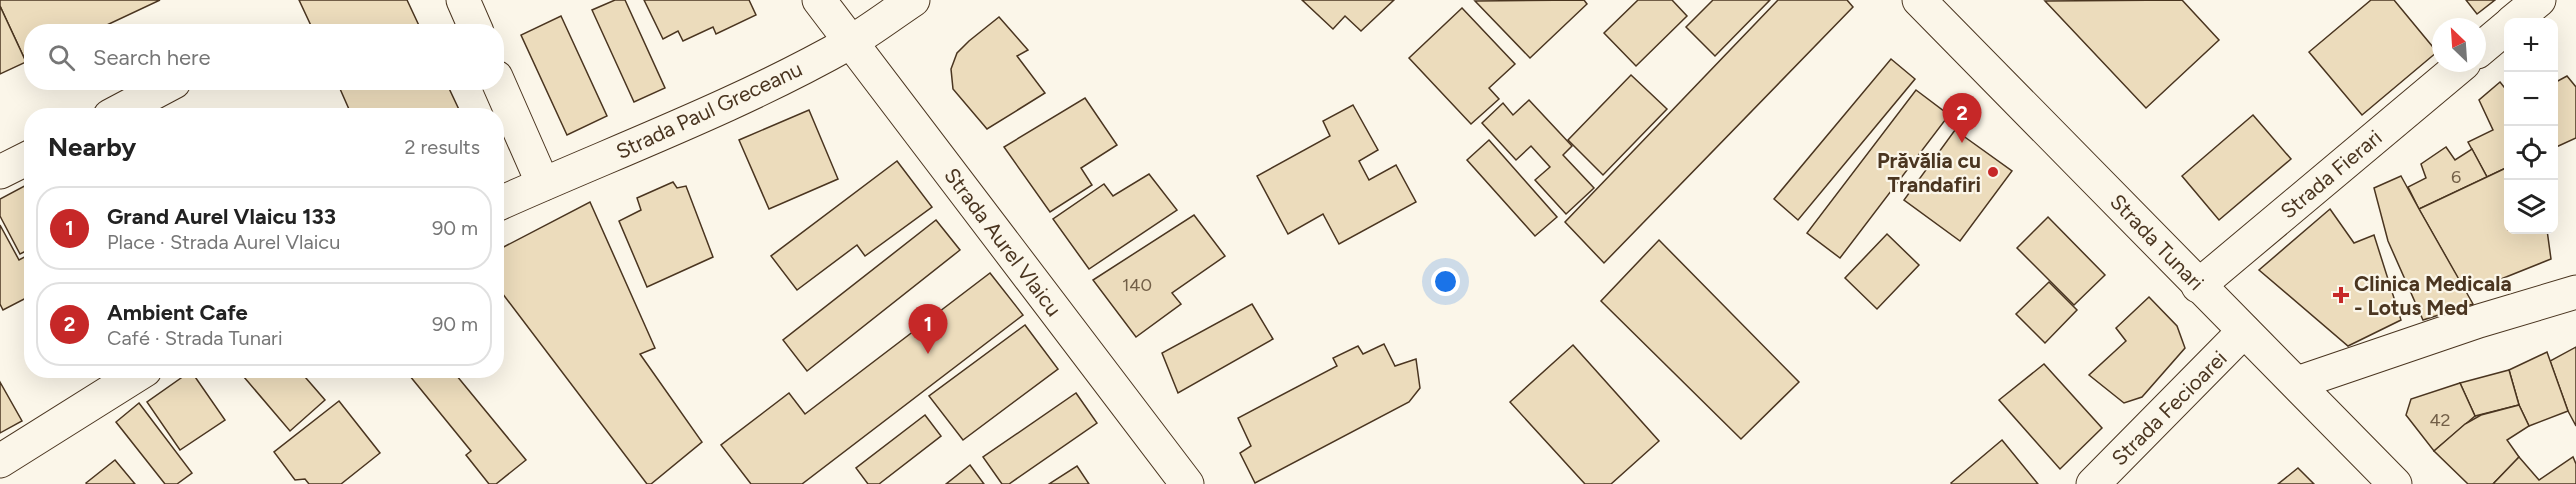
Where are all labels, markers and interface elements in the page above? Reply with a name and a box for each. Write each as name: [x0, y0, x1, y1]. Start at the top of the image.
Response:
north arrow: [2432, 18, 2486, 72]
map controls: [2504, 18, 2558, 234]
button: +: [2504, 18, 2558, 72]
search box: [24, 24, 504, 90]
icon: search: [45, 41, 78, 74]
text: Search here: [93, 44, 211, 71]
street label: Strada Paul Greceanu: [612, 56, 806, 164]
button: −: [2504, 72, 2558, 126]
pin: 2: [1942, 94, 1982, 143]
street label: Strada Fierari: [2275, 124, 2387, 224]
button: locate: [2504, 126, 2558, 180]
text: Nearby: [48, 131, 136, 163]
text: 2 results: [404, 135, 480, 159]
place label: Prăvălia cu Trandafiri: [1877, 148, 1981, 197]
street label: Strada Aurel Vlaicu: [939, 163, 1067, 321]
marker: Prăvălia cu Trandafiri: [1986, 165, 2000, 179]
house number: 6: [2451, 166, 2461, 188]
button: layers: [2504, 180, 2558, 234]
street label: Strada Tunari: [2105, 189, 2209, 295]
text: Grand Aurel Vlaicu 133: [107, 203, 336, 230]
text: 1: [65, 216, 74, 240]
text: 90 m: [432, 216, 478, 240]
text: Place · Strada Aurel Vlaicu: [107, 230, 340, 254]
your location: [1431, 267, 1460, 296]
place label: Clinica Medicala - Lotus Med: [2354, 271, 2512, 320]
house number: 140: [1122, 274, 1152, 296]
marker: Clinica Medicala - Lotus Med: [2332, 286, 2350, 304]
text: Ambient Cafe: [107, 299, 248, 326]
pin: 1: [908, 304, 948, 354]
text: 2: [64, 312, 75, 336]
text: 90 m: [432, 312, 478, 336]
text: Café · Strada Tunari: [107, 326, 283, 350]
street label: Strada Fecioarei: [2106, 345, 2232, 471]
house number: 42: [2429, 409, 2451, 431]

